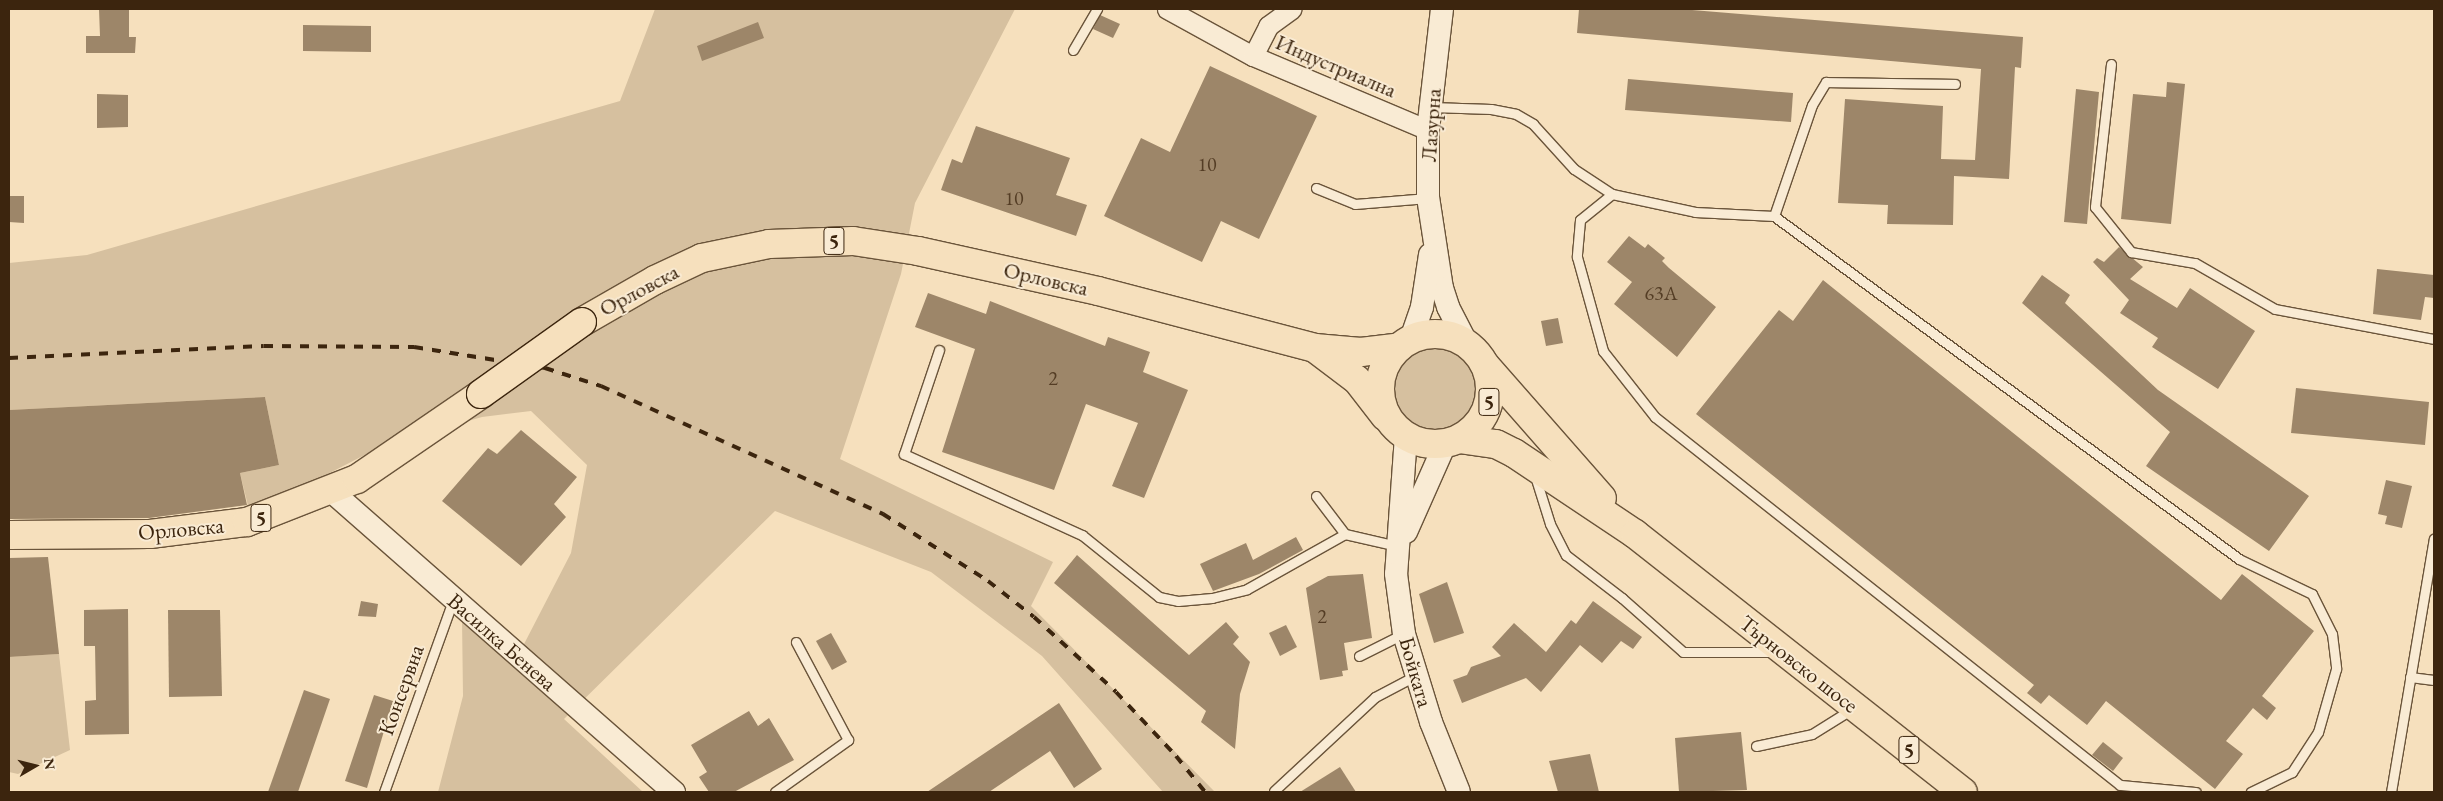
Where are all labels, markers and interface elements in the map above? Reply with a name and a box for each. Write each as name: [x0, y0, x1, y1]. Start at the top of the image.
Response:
street label: Индустриална: [1272, 29, 1400, 103]
street label: Лазурна: [1415, 87, 1447, 163]
house number: 10: [1197, 152, 1217, 176]
house number: 10: [1004, 186, 1024, 210]
road number: 5: [823, 222, 845, 260]
street label: Орловска: [1001, 256, 1091, 302]
street label: Орловска: [595, 258, 683, 322]
house number: 63А: [1644, 281, 1678, 305]
house number: 2: [1048, 366, 1058, 390]
road number: 5: [1478, 384, 1500, 421]
road number: 5: [250, 499, 272, 536]
street label: Орловска: [137, 512, 225, 546]
street label: Василка Бенева: [442, 588, 562, 696]
house number: 2: [1317, 604, 1327, 628]
street label: Търновско шосе: [1734, 610, 1864, 718]
street label: Бойката: [1393, 634, 1439, 710]
street label: Консервна: [372, 641, 430, 739]
road number: 5: [1898, 732, 1920, 768]
north arrow: [10, 741, 60, 791]
text: N: [40, 757, 60, 771]

